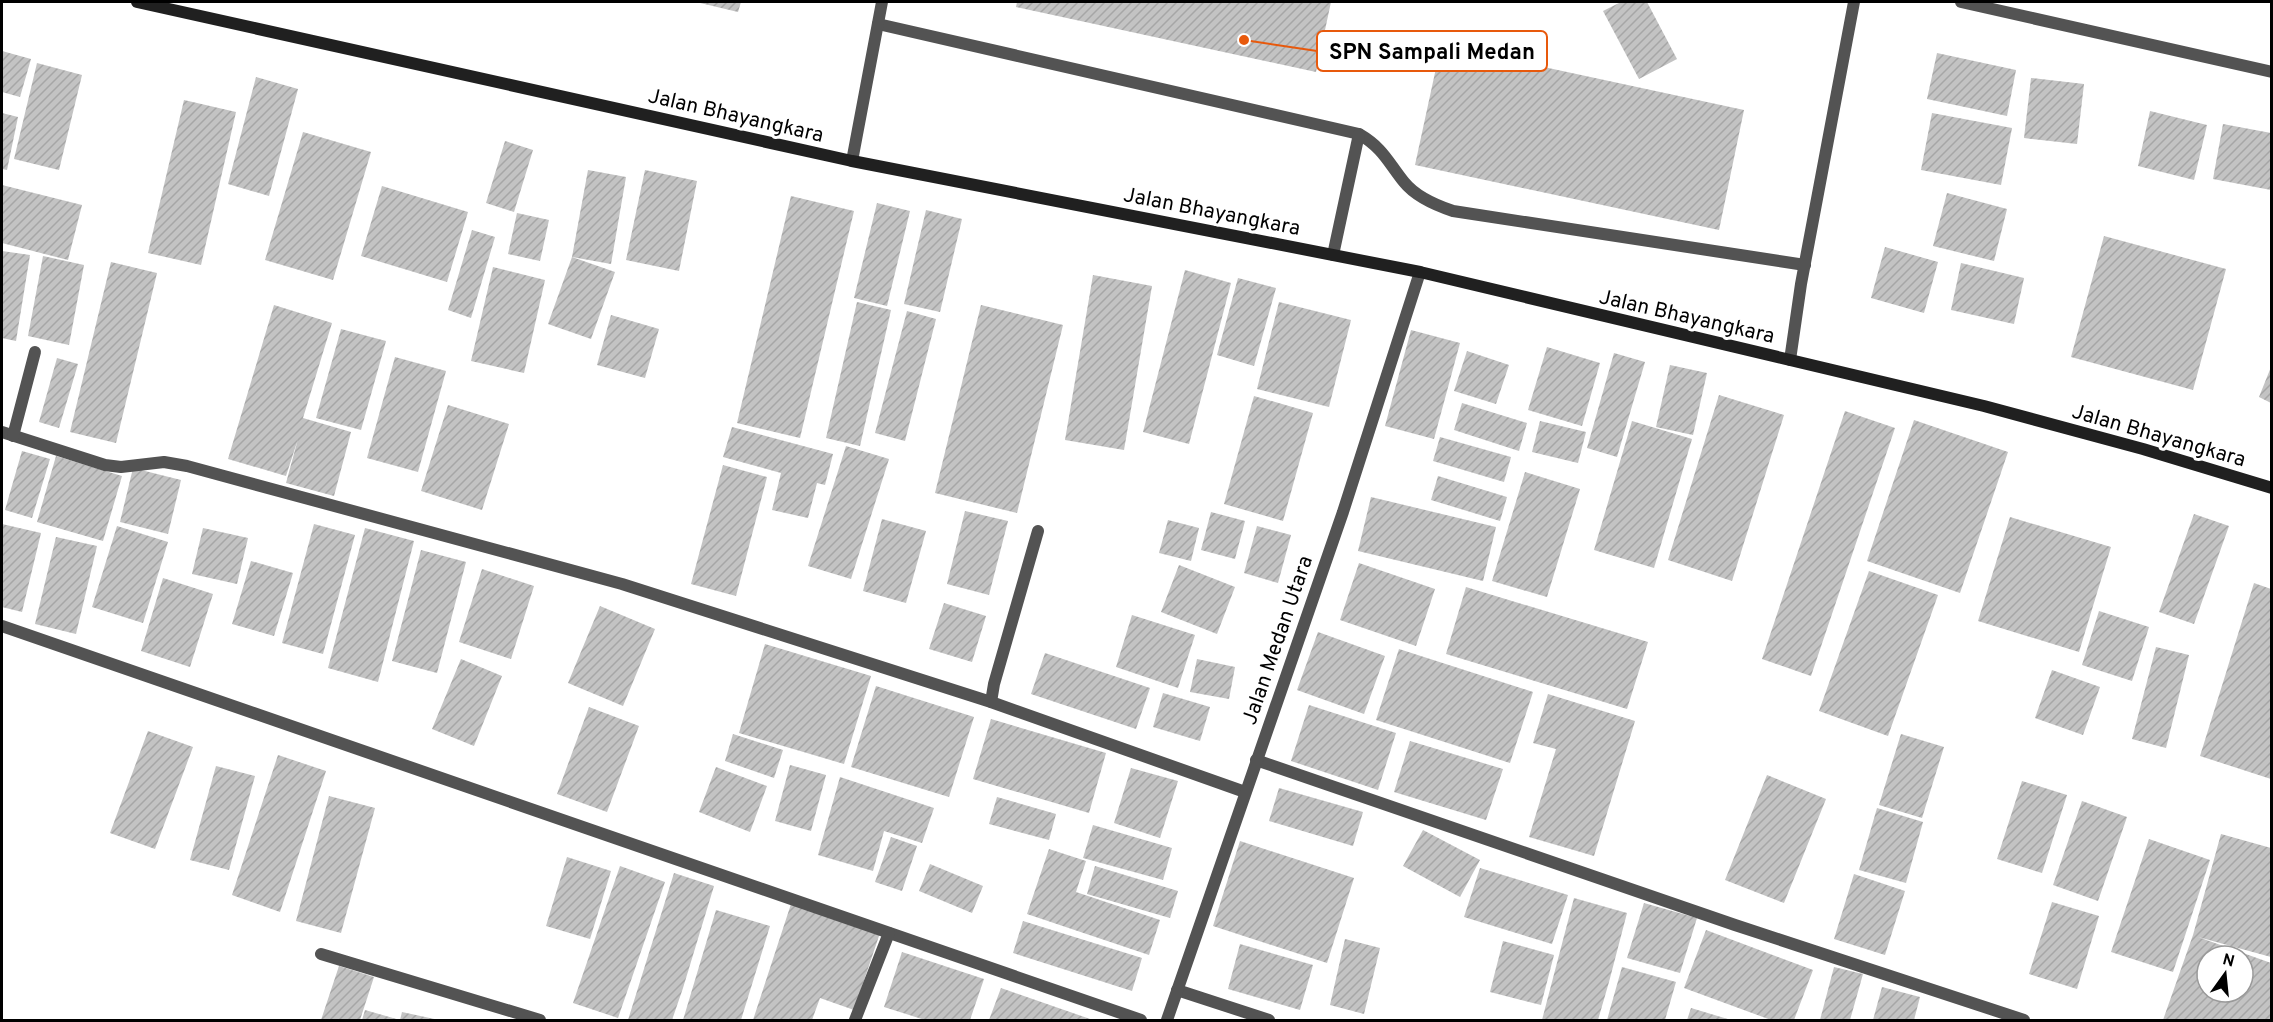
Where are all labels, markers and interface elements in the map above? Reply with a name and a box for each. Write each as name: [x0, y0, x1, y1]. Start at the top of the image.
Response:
callout: SPN Sampali Medan: [1317, 31, 1547, 71]
text: SPN Sampali Medan: [1329, 40, 1535, 67]
street label: Jalan Bhayangkara: [645, 83, 826, 150]
street label: Jalan Bhayangkara: [1121, 182, 1302, 243]
street label: Jalan Bhayangkara: [1596, 284, 1777, 351]
street label: Jalan Bhayangkara: [2069, 399, 2249, 474]
street label: Jalan Medan Utara: [1237, 552, 1320, 729]
north arrow: [2195, 944, 2255, 1004]
text: N: [2220, 950, 2237, 973]

